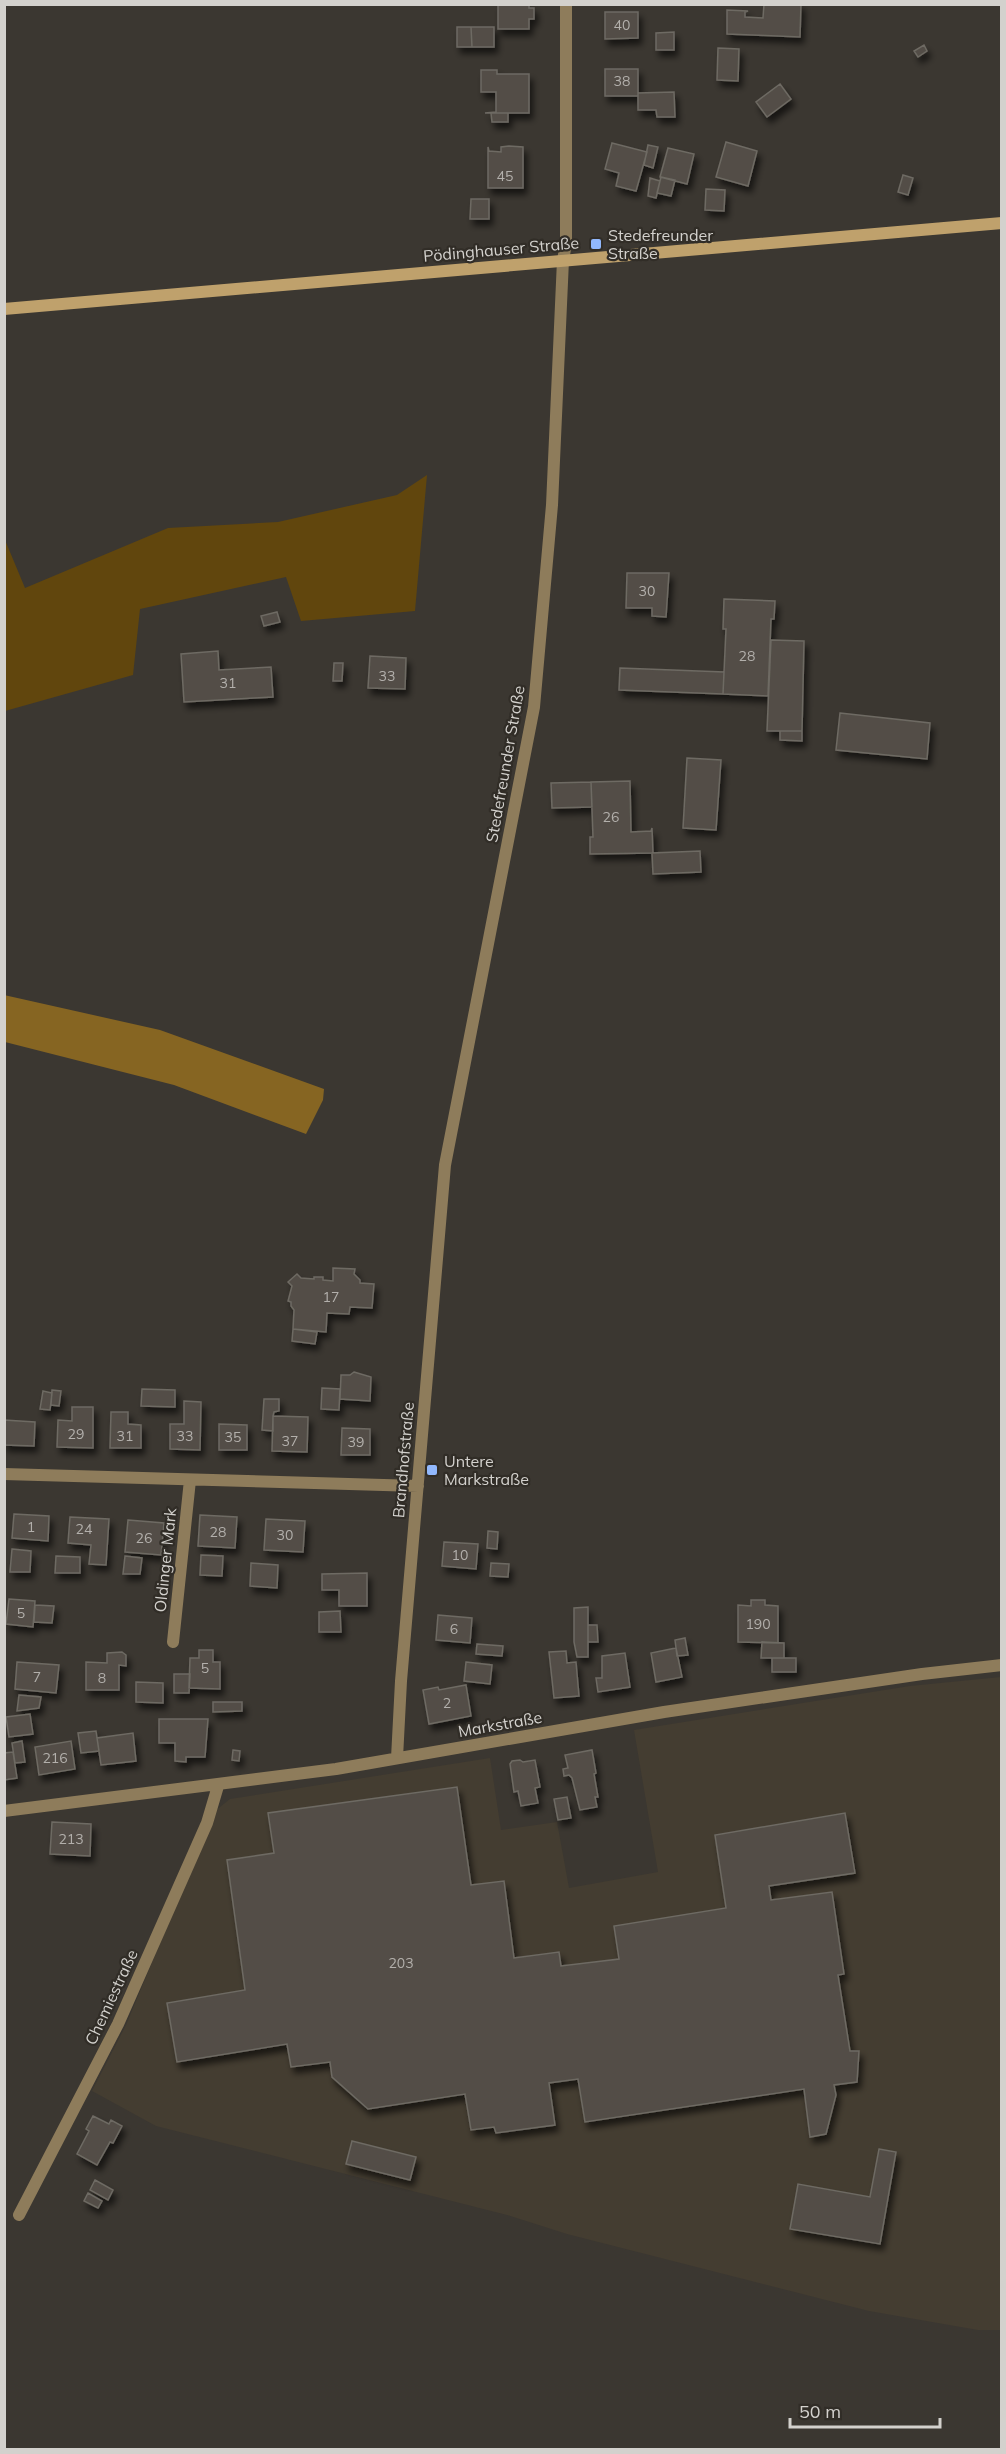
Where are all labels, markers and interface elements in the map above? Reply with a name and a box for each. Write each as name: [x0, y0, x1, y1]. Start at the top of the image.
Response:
house number: 40: [614, 16, 630, 34]
house number: 38: [614, 72, 630, 90]
house number: 45: [497, 167, 513, 185]
place label: Stedefreunder Straße: [608, 225, 713, 263]
street label: Pödinghauser Straße: [422, 232, 580, 266]
marker: Stedefreunder Straße: [589, 237, 603, 251]
house number: 30: [639, 582, 655, 600]
house number: 28: [739, 647, 755, 665]
house number: 33: [379, 667, 395, 685]
house number: 31: [220, 674, 236, 692]
street label: Stedefreunder Straße: [481, 684, 529, 844]
house number: 26: [603, 808, 619, 826]
house number: 17: [323, 1288, 339, 1306]
street label: Brandhofstraße: [388, 1401, 418, 1519]
house number: 29: [68, 1425, 84, 1443]
house number: 31: [117, 1427, 133, 1445]
house number: 33: [177, 1427, 193, 1445]
house number: 35: [225, 1428, 241, 1446]
house number: 37: [282, 1432, 298, 1450]
house number: 39: [348, 1433, 364, 1451]
place label: Untere Markstraße: [444, 1451, 529, 1489]
marker: Untere Markstraße: [425, 1463, 439, 1477]
street label: Oldinger Mark: [150, 1506, 180, 1613]
house number: 1: [27, 1518, 35, 1536]
house number: 24: [76, 1520, 93, 1538]
house number: 28: [210, 1523, 226, 1541]
house number: 30: [277, 1526, 293, 1544]
house number: 26: [136, 1529, 152, 1547]
house number: 10: [452, 1546, 468, 1564]
house number: 5: [17, 1604, 25, 1622]
house number: 190: [745, 1615, 771, 1633]
house number: 6: [450, 1620, 458, 1638]
house number: 5: [201, 1659, 209, 1677]
house number: 7: [33, 1668, 41, 1686]
house number: 8: [98, 1669, 106, 1687]
house number: 2: [443, 1694, 451, 1712]
street label: Markstraße: [456, 1707, 544, 1741]
house number: 216: [42, 1749, 68, 1767]
house number: 213: [58, 1830, 84, 1848]
street label: Chemiestraße: [80, 1946, 142, 2048]
house number: 203: [388, 1954, 414, 1972]
scale bar: [790, 2391, 940, 2429]
text: 50 m: [799, 2400, 841, 2423]

